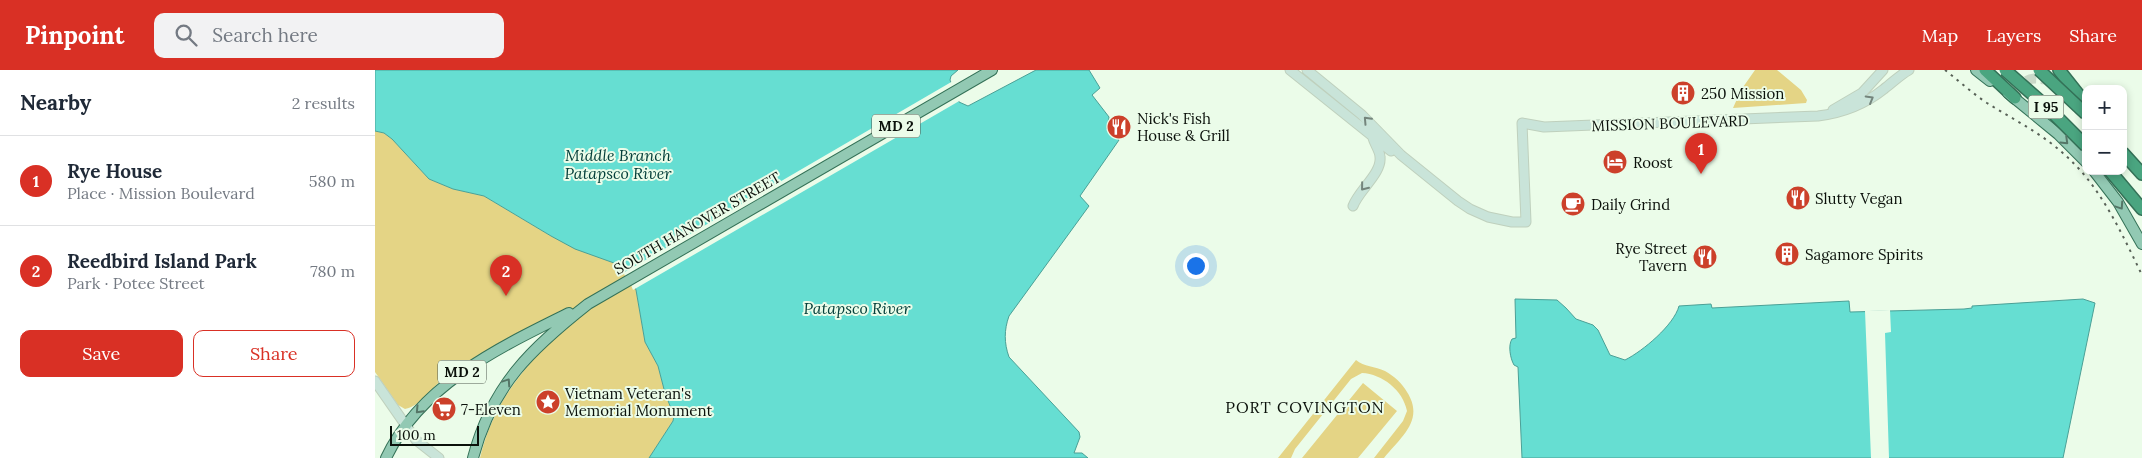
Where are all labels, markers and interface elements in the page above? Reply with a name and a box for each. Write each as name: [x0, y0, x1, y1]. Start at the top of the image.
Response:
search box: [154, 13, 504, 58]
text: Pinpoint: [25, 20, 124, 51]
icon: search: [172, 21, 200, 49]
text: Search here: [212, 23, 318, 47]
text: Map: [1922, 24, 1958, 47]
text: Layers: [1986, 24, 2041, 47]
text: Share: [2069, 24, 2117, 47]
building icon: 250 Mission: [1670, 80, 1696, 106]
place label: 250 Mission: [1701, 84, 1784, 103]
map controls: [2082, 85, 2127, 175]
button: +: [2082, 85, 2127, 130]
text: Nearby: [20, 89, 91, 116]
text: 2 results: [292, 93, 355, 113]
one-way arrow: [1864, 95, 1873, 105]
road number: I 95: [2029, 96, 2063, 118]
place label: Nick's Fish House & Grill: [1137, 109, 1230, 145]
street label: MISSION BOULEVARD: [1591, 111, 1749, 135]
road number: MD 2: [872, 114, 920, 138]
restaurant icon: Nick's Fish House & Grill: [1106, 114, 1132, 140]
one-way arrow: [1364, 117, 1373, 126]
button: −: [2082, 130, 2127, 175]
pin: 1: [1685, 133, 1717, 174]
one-way arrow: [2059, 135, 2068, 144]
water label: Middle Branch Patapsco River: [564, 145, 672, 183]
hotel icon: Roost: [1602, 149, 1628, 175]
place label: Roost: [1633, 153, 1673, 172]
text: Rye House: [67, 159, 162, 183]
street label: SOUTH HANOVER STREET: [610, 167, 784, 279]
text: 1: [33, 171, 39, 191]
text: 580 m: [309, 171, 355, 191]
one-way arrow: [1360, 182, 1369, 191]
text: Place · Mission Boulevard: [67, 183, 255, 203]
restaurant icon: Slutty Vegan: [1785, 185, 1811, 211]
place label: Slutty Vegan: [1815, 189, 1903, 208]
cafe icon: Daily Grind: [1560, 191, 1586, 217]
place label: Daily Grind: [1591, 195, 1670, 214]
one-way arrow: [2114, 200, 2123, 210]
place label: Rye Street Tavern: [1615, 239, 1687, 275]
building icon: Sagamore Spirits: [1774, 241, 1800, 267]
restaurant icon: Rye Street Tavern: [1692, 244, 1718, 270]
place label: Sagamore Spirits: [1805, 245, 1923, 264]
text: Reedbird Island Park: [67, 249, 257, 273]
your location: [1183, 253, 1209, 279]
pin: 2: [490, 255, 522, 296]
text: 2: [32, 261, 40, 281]
text: 780 m: [310, 261, 355, 281]
text: Park · Potee Street: [67, 273, 205, 293]
water label: Patapsco River: [803, 298, 911, 318]
button: Save: [20, 330, 183, 377]
button: Share: [193, 330, 355, 377]
road number: MD 2: [438, 360, 486, 384]
one-way arrow: [501, 378, 510, 388]
place label: Vietnam Veteran's Memorial Monument: [564, 384, 712, 420]
place icon: Vietnam Veteran's Memorial Monument: [535, 389, 561, 415]
supermarket icon: 7-Eleven: [431, 396, 457, 422]
district label: PORT COVINGTON: [1225, 397, 1385, 417]
place label: 7-Eleven: [461, 400, 521, 419]
one-way arrow: [416, 404, 425, 413]
scale bar: [390, 423, 479, 446]
text: 100 m: [397, 426, 436, 444]

